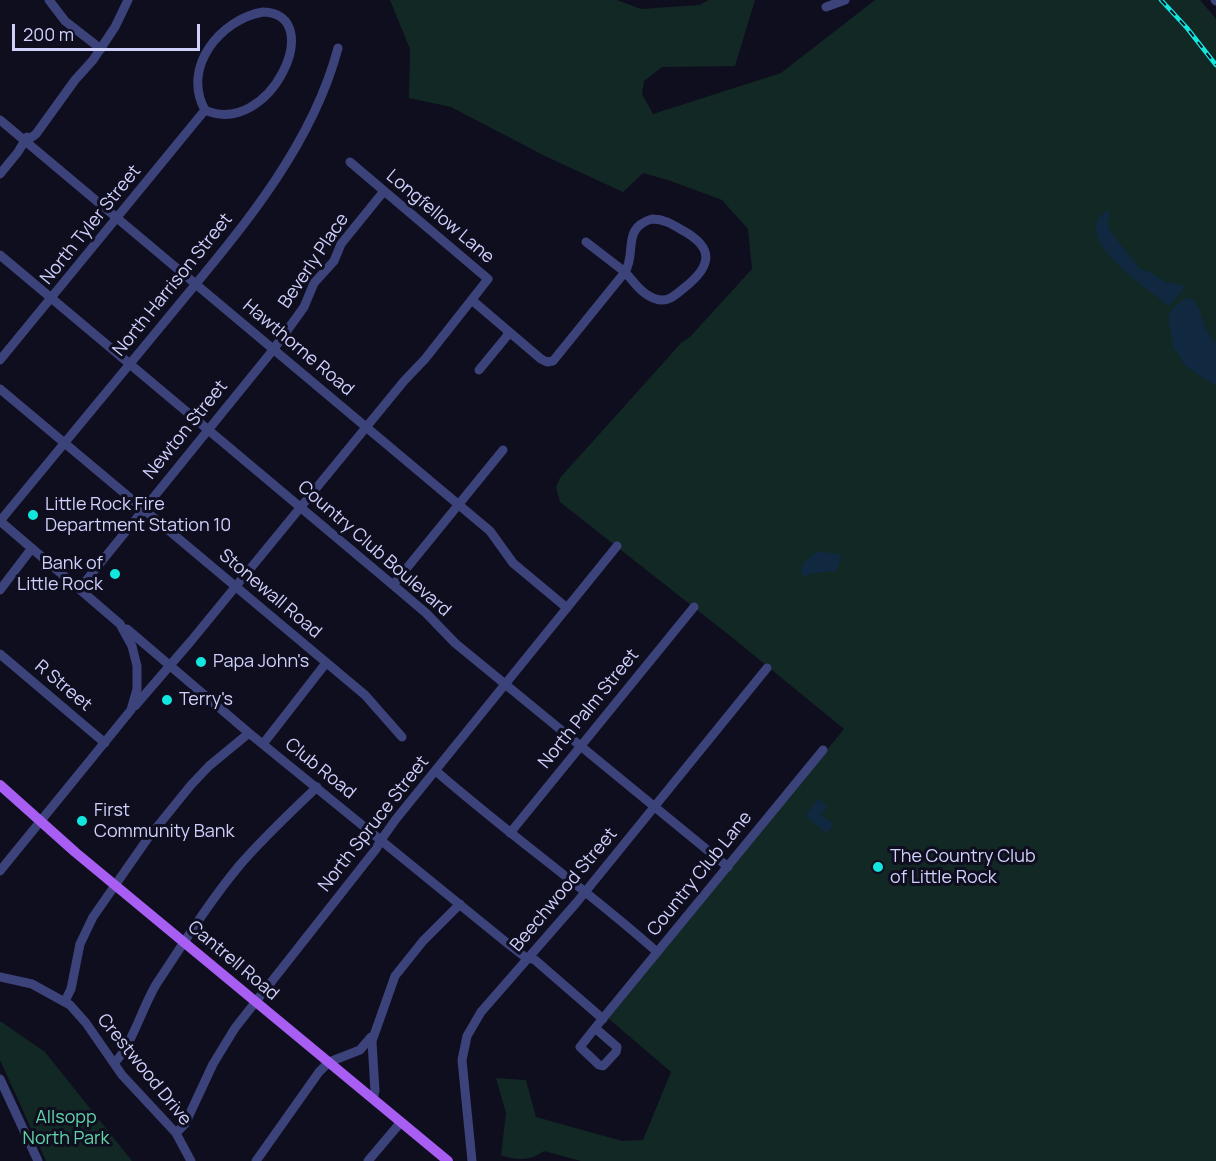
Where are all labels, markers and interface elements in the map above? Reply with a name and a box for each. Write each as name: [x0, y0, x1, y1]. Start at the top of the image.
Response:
scale bar: [15, 12, 202, 50]
text: 200 m: [23, 22, 74, 46]
street label: North Tyler Street: [36, 161, 146, 289]
street label: Longfellow Lane: [382, 166, 498, 268]
street label: North Harrison Street: [109, 209, 237, 361]
street label: Beverly Place: [274, 210, 354, 312]
street label: Hawthorne Road: [238, 295, 358, 401]
street label: Newton Street: [140, 376, 232, 484]
street label: Country Club Boulevard: [293, 477, 455, 621]
place label: Little Rock Fire Department Station 10: [45, 494, 231, 536]
marker: Little Rock Fire Department Station 10: [26, 508, 40, 522]
street label: Stonewall Road: [214, 545, 326, 643]
place label: Bank of Little Rock: [17, 553, 103, 596]
marker: Bank of Little Rock: [108, 567, 122, 581]
street label: North Palm Street: [534, 645, 644, 773]
place label: Papa John's: [213, 651, 309, 673]
marker: Papa John's: [194, 655, 208, 669]
street label: R Street: [30, 656, 96, 716]
place label: Terry's: [179, 689, 233, 711]
marker: Terry's: [160, 693, 174, 707]
street label: Club Road: [280, 734, 360, 804]
street label: North Spruce Street: [314, 752, 434, 896]
place label: First Community Bank: [94, 800, 234, 842]
street label: Country Club Lane: [643, 807, 757, 941]
marker: First Community Bank: [75, 814, 89, 828]
street label: Beechwood Street: [506, 824, 622, 956]
place label: The Country Club of Little Rock: [890, 846, 1036, 888]
marker: The Country Club of Little Rock: [871, 860, 885, 874]
street label: Cantrell Road: [183, 917, 283, 1005]
street label: Crestwood Drive: [92, 1010, 196, 1130]
park label: Allsopp North Park: [23, 1107, 109, 1150]

